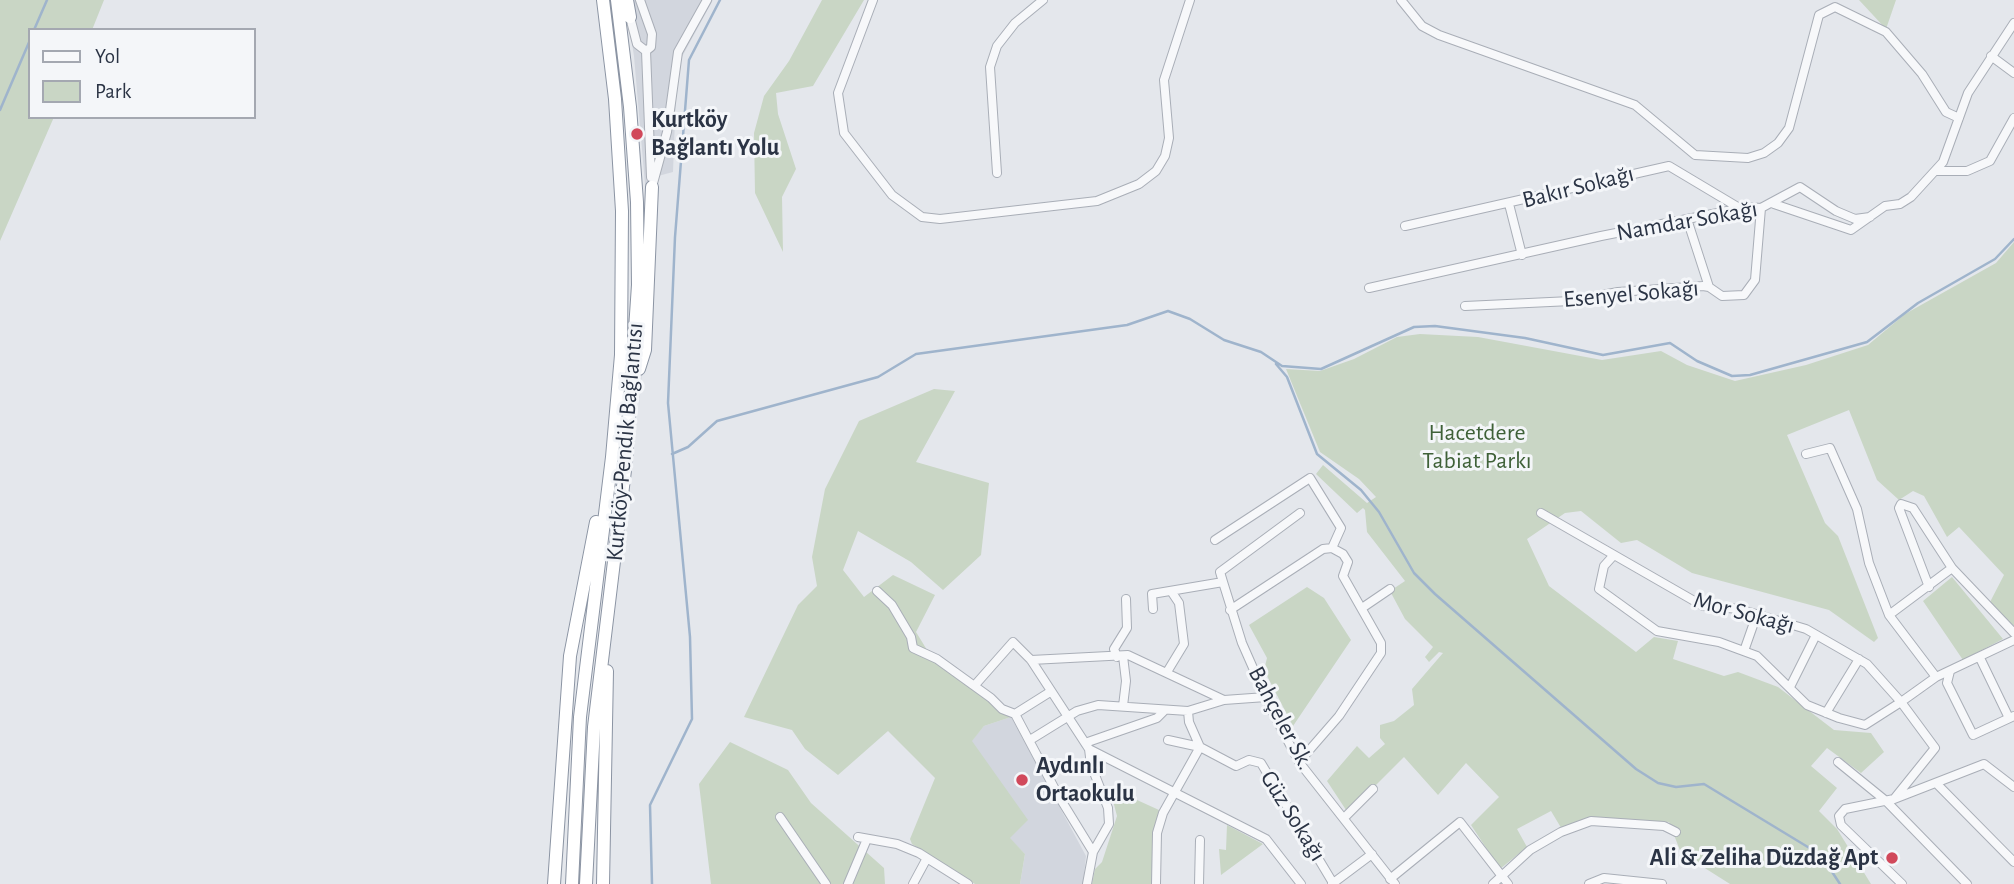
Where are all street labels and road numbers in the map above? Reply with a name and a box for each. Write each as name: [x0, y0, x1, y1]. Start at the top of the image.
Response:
street label: Bakır Sokağı: [1519, 159, 1637, 215]
street label: Namdar Sokağı: [1614, 194, 1760, 248]
street label: Esenyel Sokağı: [1562, 274, 1700, 314]
street label: Kurtköy-Pendik Bağlantısı: [600, 322, 650, 562]
street label: Mor Sokağı: [1690, 586, 1798, 640]
street label: Bahçeler Sk.: [1242, 661, 1320, 775]
street label: Güz Sokağı: [1254, 765, 1332, 867]

